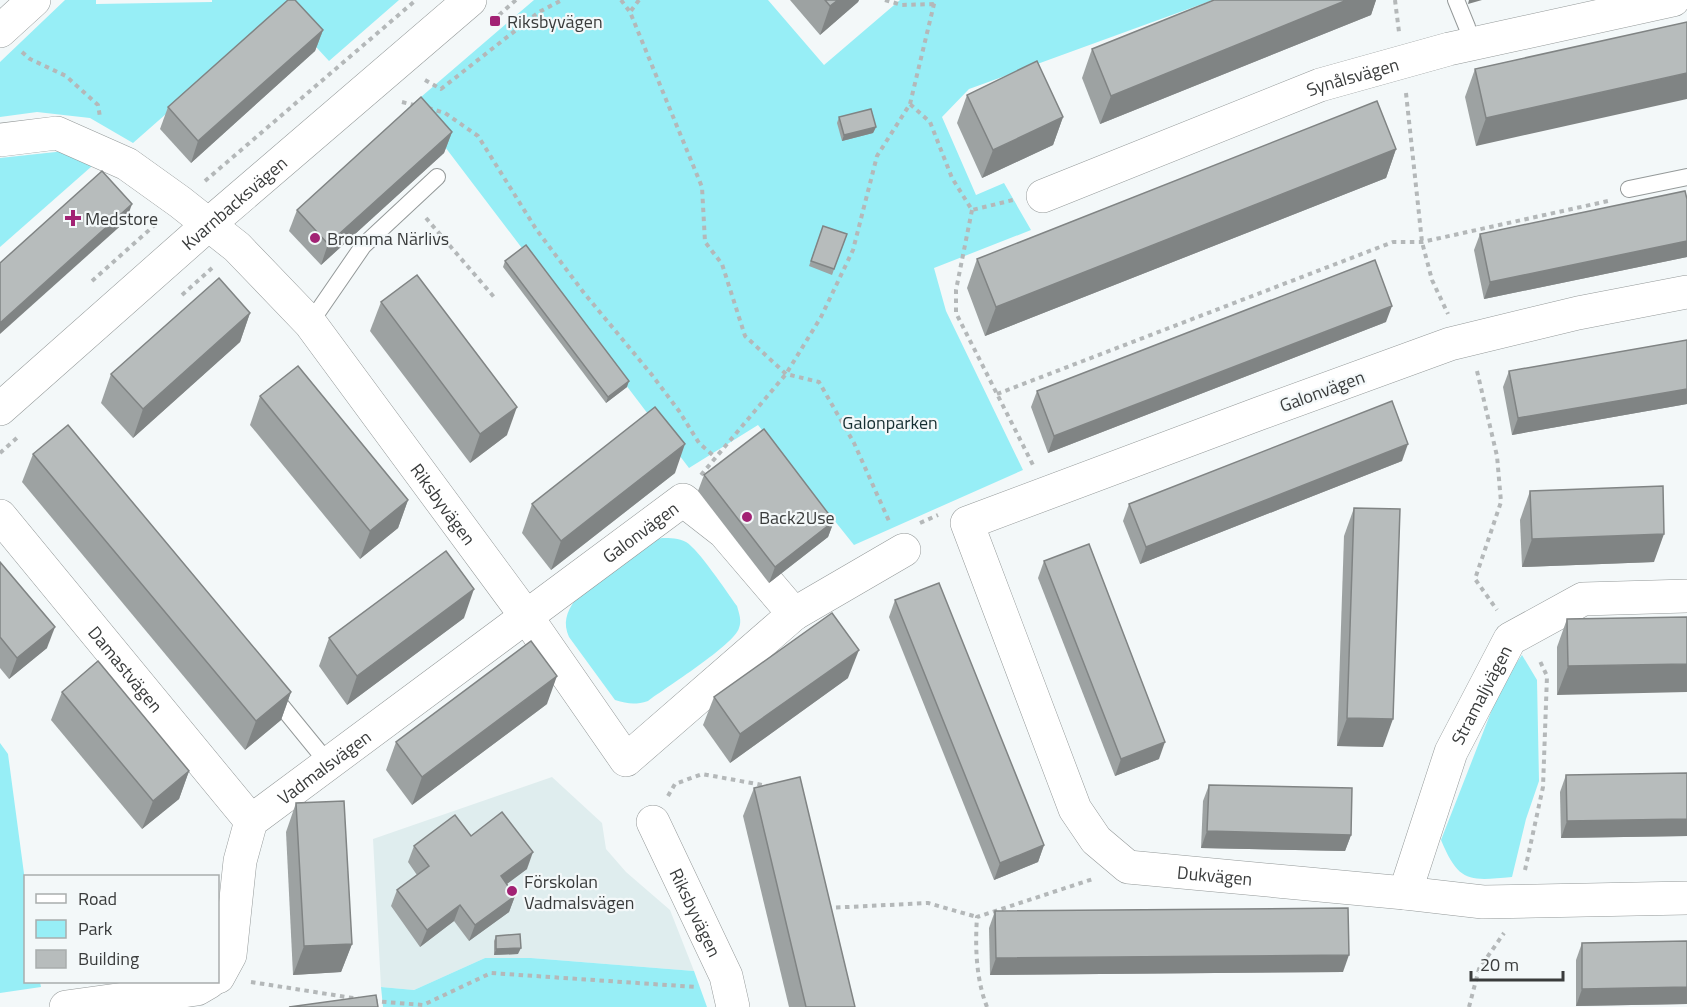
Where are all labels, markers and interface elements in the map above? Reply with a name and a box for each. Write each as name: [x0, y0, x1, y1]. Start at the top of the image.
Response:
place label: Riksbyvägen: [507, 8, 603, 35]
marker: Riksbyvägen: [488, 14, 502, 28]
street label: Synålsvägen: [1302, 50, 1402, 103]
street label: Kvarnbacksvägen: [175, 149, 293, 256]
place label: Medstore: [85, 205, 158, 232]
marker: Medstore: [66, 211, 80, 225]
place label: Bromma Närlivs: [327, 225, 449, 252]
marker: Bromma Närlivs: [308, 231, 322, 245]
street label: Galonvägen: [1276, 363, 1368, 419]
park label: Galonparken: [842, 409, 938, 436]
street label: Riksbyvägen: [404, 457, 483, 550]
street label: Galonvägen: [596, 494, 684, 569]
place label: Back2Use: [759, 504, 835, 531]
marker: Back2Use: [740, 510, 754, 524]
street label: Damastvägen: [82, 620, 170, 718]
street label: Stramaljvägen: [1444, 640, 1518, 749]
street label: Vadmalsvägen: [272, 723, 376, 811]
street label: Dukvägen: [1176, 858, 1254, 892]
street label: Riksbyvägen: [663, 863, 729, 961]
place label: Förskolan Vadmalsvägen: [524, 868, 635, 916]
legend: [24, 875, 219, 983]
marker: Förskolan Vadmalsvägen: [505, 884, 519, 898]
text: Road: [78, 885, 117, 912]
text: Park: [78, 915, 113, 942]
scale bar: [1471, 944, 1562, 982]
text: Building: [78, 945, 139, 972]
text: 20 m: [1480, 951, 1519, 978]

